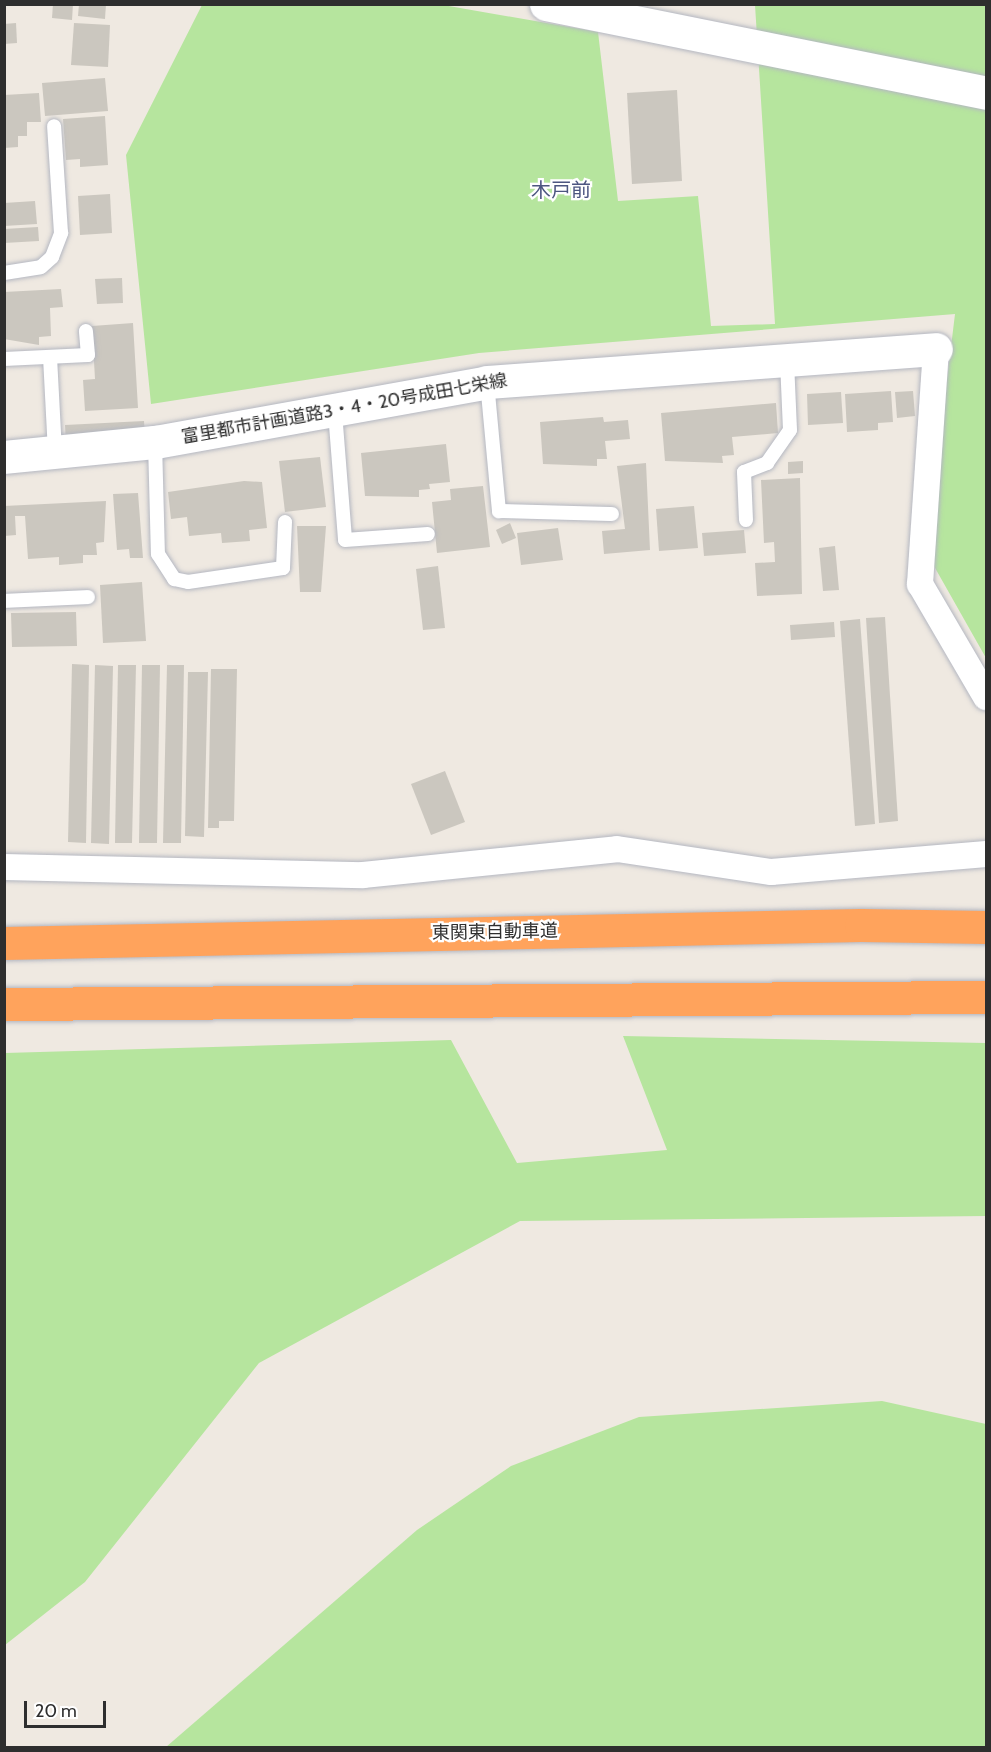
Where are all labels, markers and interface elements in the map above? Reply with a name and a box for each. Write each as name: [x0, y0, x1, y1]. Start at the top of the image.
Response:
district label: 木戸前: [531, 178, 591, 202]
street label: 富里都市計画道路3・4・20号成田七栄線: [180, 370, 508, 448]
street label: 東関東自動車道: [432, 920, 558, 944]
scale bar: [27, 1689, 110, 1727]
text: 20 m: [35, 1700, 77, 1722]

